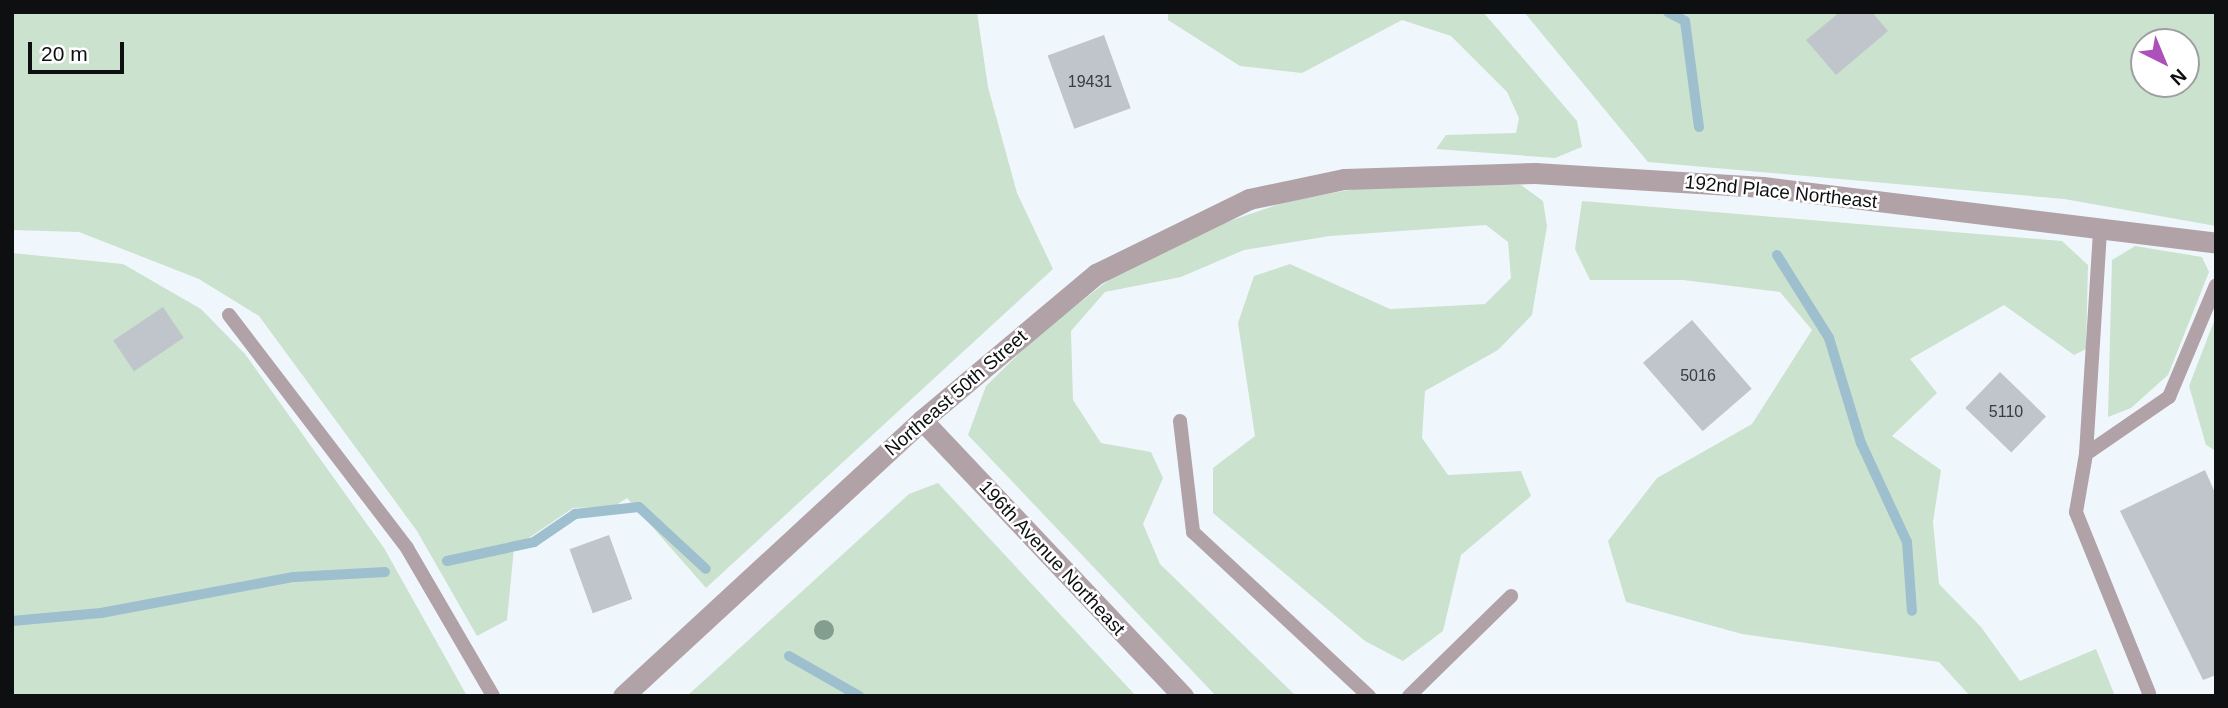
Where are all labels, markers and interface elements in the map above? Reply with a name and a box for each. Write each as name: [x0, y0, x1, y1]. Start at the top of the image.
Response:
scale bar: [32, 28, 128, 72]
north arrow: [2130, 28, 2200, 98]
text: 20 m: [41, 42, 88, 65]
text: N: [2166, 65, 2190, 90]
house number: 19431: [1068, 72, 1112, 92]
street label: 192nd Place Northeast: [1684, 171, 1878, 213]
street label: Northeast 50th Street: [880, 325, 1032, 461]
house number: 5016: [1680, 366, 1716, 386]
house number: 5110: [1989, 402, 2023, 422]
street label: 196th Avenue Northeast: [974, 475, 1130, 641]

